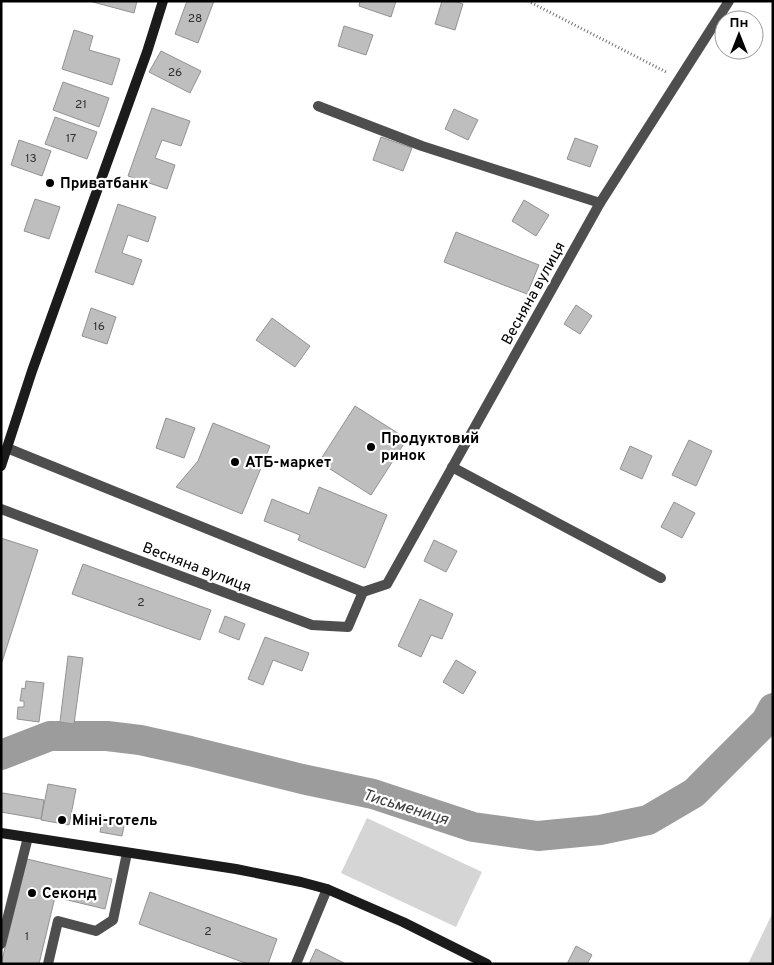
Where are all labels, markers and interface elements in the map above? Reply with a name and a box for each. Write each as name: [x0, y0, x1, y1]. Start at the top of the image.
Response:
north arrow: [714, 10, 764, 60]
house number: 28: [188, 11, 202, 27]
text: Пн: [730, 15, 748, 32]
house number: 26: [168, 65, 182, 81]
house number: 21: [75, 97, 87, 113]
house number: 17: [66, 131, 76, 147]
house number: 13: [25, 151, 37, 167]
place label: Приватбанк: [60, 175, 149, 194]
marker: Приватбанк: [44, 177, 56, 189]
street label: Весняна вулиця: [498, 239, 571, 349]
house number: 16: [93, 319, 105, 335]
place label: Продуктовий ринок: [381, 430, 479, 466]
marker: Продуктовий ринок: [365, 441, 377, 453]
place label: АТБ-маркет: [245, 454, 331, 473]
marker: АТБ-маркет: [229, 456, 241, 468]
street label: Весняна вулиця: [139, 539, 254, 598]
house number: 2: [137, 595, 145, 611]
water label: Тисьмениця: [360, 785, 451, 831]
place label: Міні-готель: [72, 812, 158, 831]
marker: Міні-готель: [56, 814, 68, 826]
place label: Секонд: [42, 885, 97, 904]
marker: Секонд: [26, 887, 38, 899]
house number: 2: [204, 924, 212, 940]
house number: 1: [25, 929, 29, 945]

